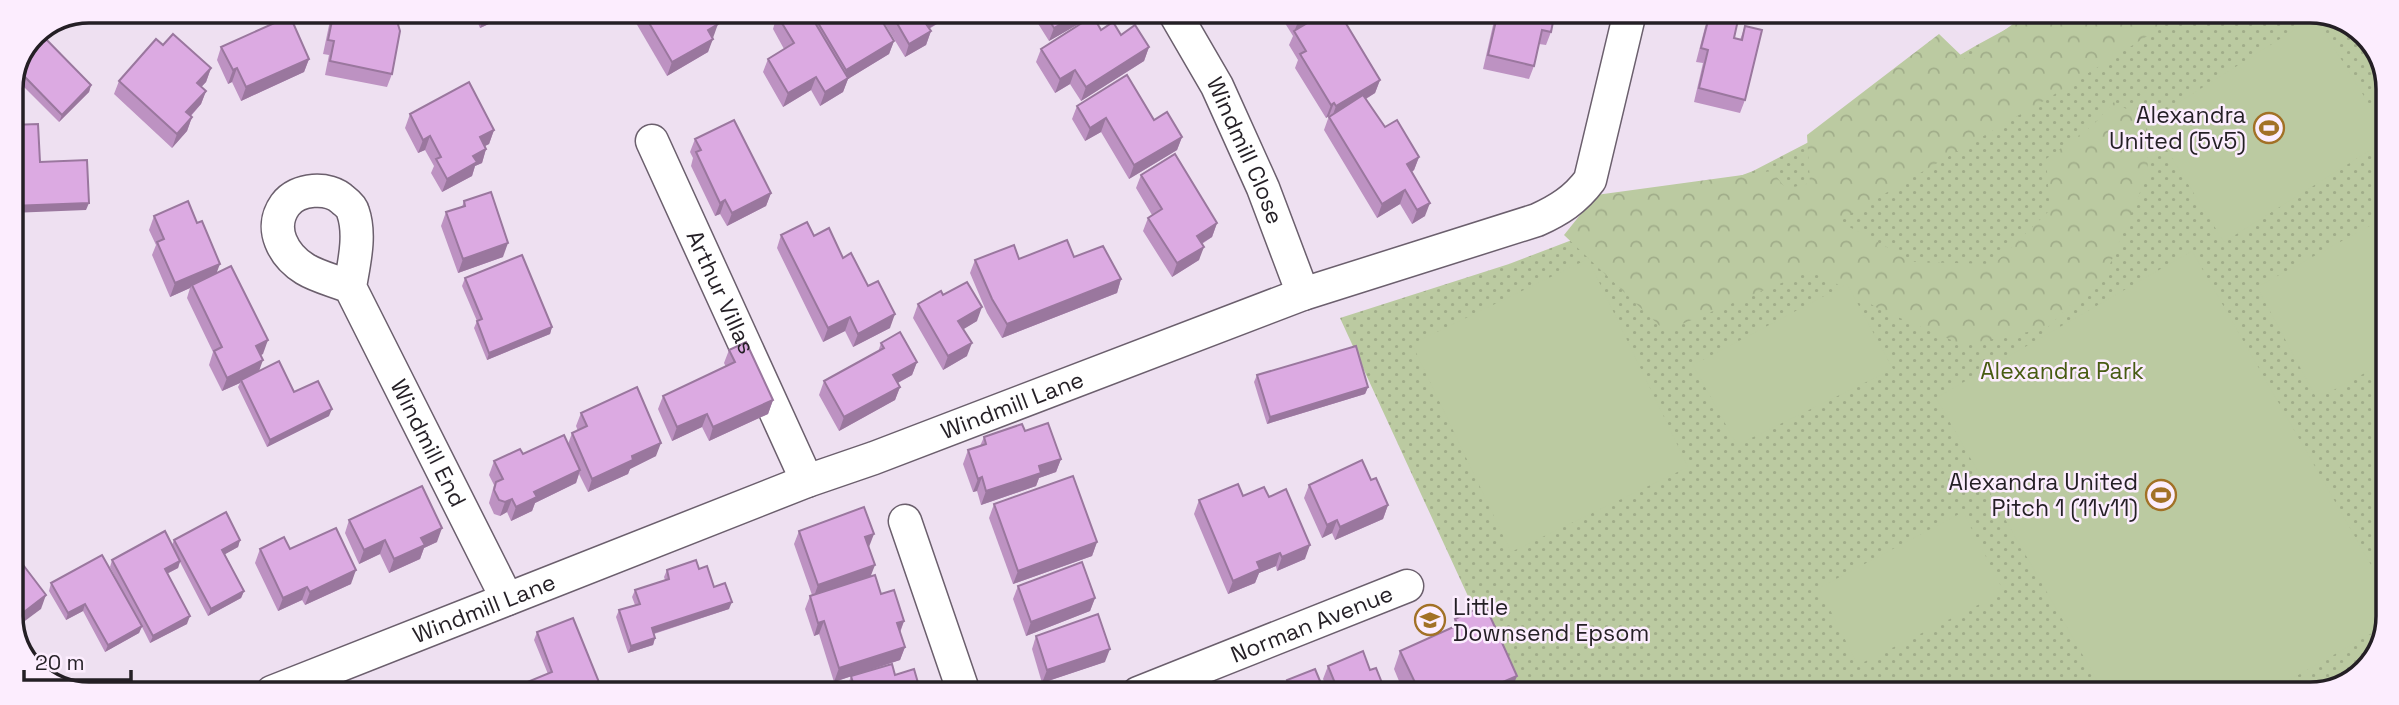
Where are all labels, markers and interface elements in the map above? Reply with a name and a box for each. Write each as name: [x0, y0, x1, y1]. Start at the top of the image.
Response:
street label: Windmill Close: [1200, 72, 1290, 228]
place label: Alexandra United (5v5): [2109, 100, 2246, 156]
sports icon: Alexandra United (5v5): [2252, 111, 2286, 145]
street label: Arthur Villas: [680, 226, 762, 359]
park label: Alexandra Park: [1980, 356, 2144, 386]
street label: Windmill Lane: [936, 364, 1088, 446]
street label: Windmill End: [384, 374, 473, 512]
place label: Alexandra United Pitch 1 (11v11): [1948, 467, 2138, 523]
sports icon: Alexandra United Pitch 1 (11v11): [2144, 478, 2178, 512]
street label: Windmill Lane: [408, 567, 560, 650]
street label: Norman Avenue: [1226, 578, 1397, 670]
place label: Little Downsend Epsom: [1453, 592, 1649, 648]
school or university icon: Little Downsend Epsom: [1413, 603, 1447, 637]
scale bar: [24, 638, 131, 682]
text: 20 m: [35, 649, 85, 676]

